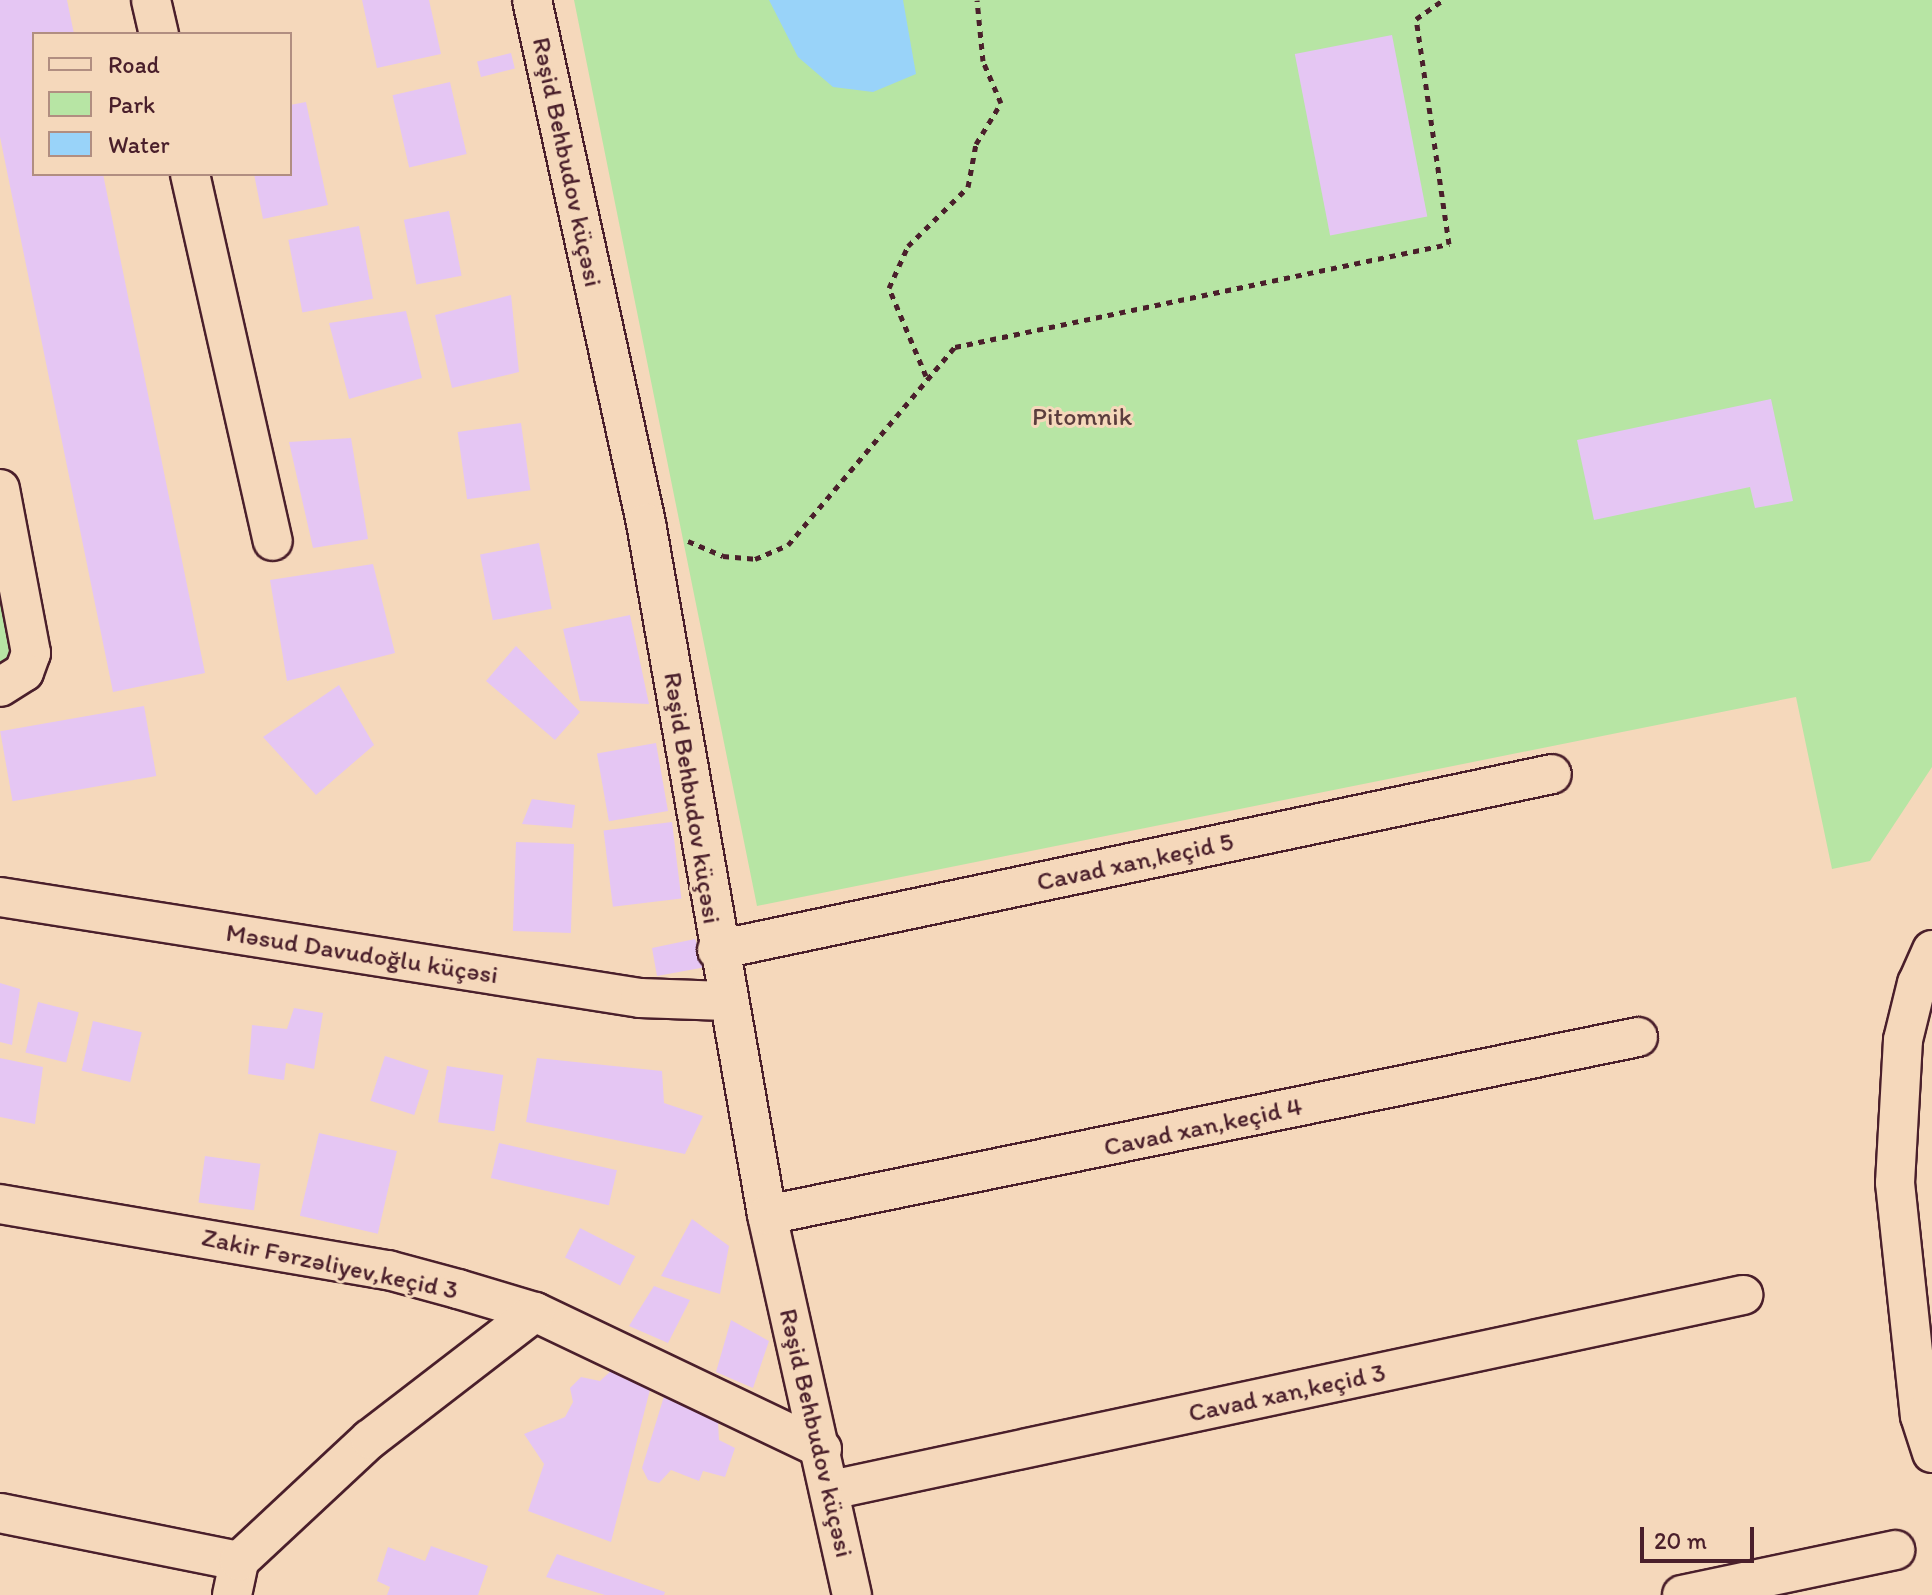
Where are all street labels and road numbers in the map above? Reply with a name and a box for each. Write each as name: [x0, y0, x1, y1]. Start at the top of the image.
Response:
street label: Rəşid Behbudov küçəsi: [525, 34, 609, 290]
street label: Rəşid Behbudov küçəsi: [657, 670, 727, 926]
street label: Cavad xan,keçid 5: [1034, 826, 1236, 898]
street label: Məsud Davudoğlu küçəsi: [224, 917, 500, 991]
street label: Cavad xan,keçid 4: [1101, 1091, 1305, 1163]
street label: Zakir Fərzəliyev,keçid 3: [199, 1222, 461, 1306]
street label: Rəşid Behbudov küçəsi: [772, 1306, 860, 1560]
street label: Cavad xan,keçid 3: [1186, 1357, 1388, 1429]

